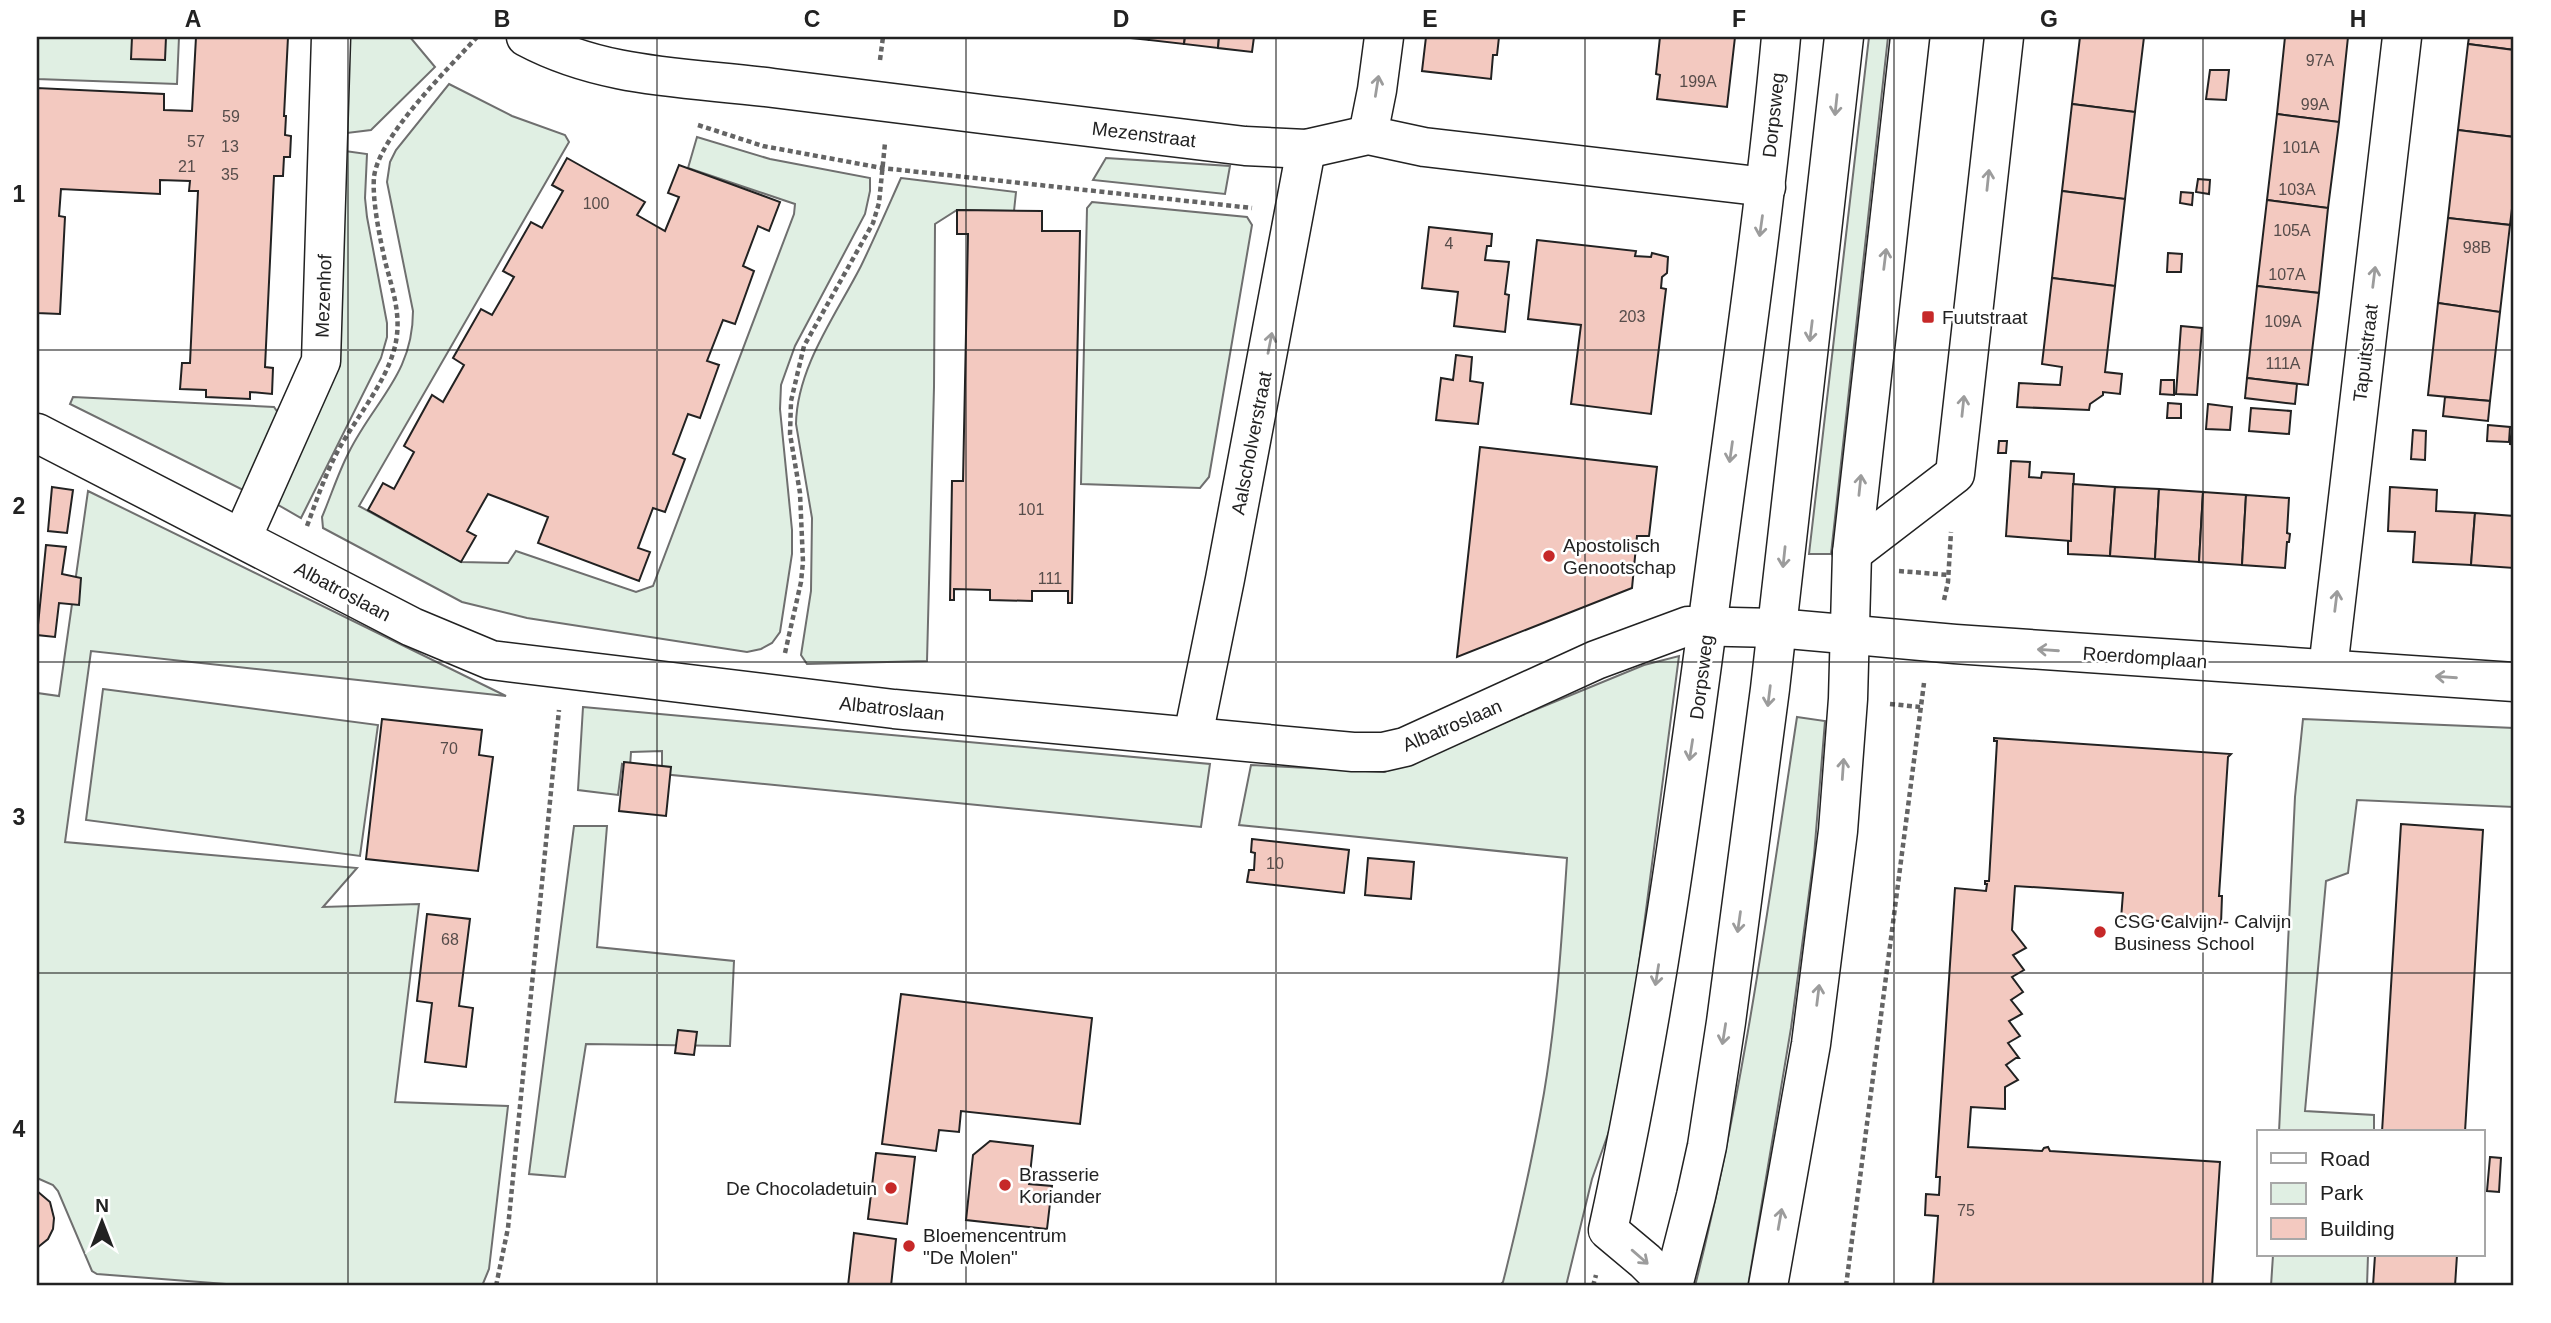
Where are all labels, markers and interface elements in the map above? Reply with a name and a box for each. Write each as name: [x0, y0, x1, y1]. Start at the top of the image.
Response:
text: A: [185, 6, 201, 32]
text: B: [494, 6, 510, 32]
text: C: [804, 6, 820, 32]
text: D: [1113, 6, 1129, 32]
text: E: [1422, 6, 1438, 32]
text: F: [1732, 6, 1746, 32]
text: G: [2040, 6, 2058, 32]
text: H: [2350, 6, 2366, 32]
house number: 97A: [2306, 52, 2335, 69]
street label: Dorpsweg: [1759, 71, 1788, 159]
house number: 199A: [1679, 73, 1717, 90]
one-way arrow: [1371, 75, 1384, 98]
one-way arrow: [1830, 93, 1843, 115]
house number: 99A: [2301, 96, 2330, 113]
house number: 59: [222, 108, 240, 125]
street label: Mezenstraat: [1091, 118, 1198, 151]
house number: 57: [187, 133, 205, 150]
house number: 13: [221, 138, 239, 155]
house number: 101A: [2282, 139, 2320, 156]
house number: 21: [178, 158, 196, 175]
house number: 35: [221, 166, 239, 183]
one-way arrow: [1981, 169, 1994, 192]
text: 1: [13, 181, 26, 207]
house number: 103A: [2278, 181, 2316, 198]
house number: 100: [583, 195, 609, 212]
one-way arrow: [1754, 215, 1767, 237]
house number: 105A: [2273, 222, 2311, 239]
house number: 4: [1445, 235, 1454, 252]
house number: 98B: [2463, 239, 2491, 256]
one-way arrow: [1878, 248, 1891, 271]
street label: Mezenhof: [312, 253, 335, 338]
house number: 107A: [2268, 266, 2306, 283]
one-way arrow: [2368, 267, 2381, 289]
street label: Tapuitstraat: [2349, 302, 2382, 403]
place label: Fuutstraat: [1942, 307, 2028, 328]
house number: 203: [1619, 308, 1645, 325]
marker: Fuutstraat: [1920, 309, 1936, 325]
house number: 109A: [2264, 313, 2302, 330]
one-way arrow: [1804, 319, 1817, 341]
one-way arrow: [1264, 332, 1277, 355]
house number: 111A: [2266, 355, 2301, 372]
street label: Aalscholverstraat: [1227, 369, 1276, 517]
one-way arrow: [1956, 395, 1969, 418]
one-way arrow: [1724, 440, 1737, 463]
one-way arrow: [1853, 474, 1866, 497]
text: 2: [13, 493, 25, 519]
house number: 101: [1018, 501, 1044, 518]
place label: Apostolisch Genootschap: [1563, 535, 1676, 578]
one-way arrow: [1777, 545, 1790, 567]
marker: Apostolisch Genootschap: [1541, 548, 1557, 564]
street label: Albatroslaan: [291, 557, 394, 626]
house number: 111: [1038, 570, 1062, 587]
one-way arrow: [2330, 590, 2343, 613]
street label: Dorpsweg: [1686, 633, 1717, 721]
one-way arrow: [2037, 643, 2060, 656]
street label: Roerdomplaan: [2082, 643, 2208, 672]
one-way arrow: [2435, 670, 2458, 683]
one-way arrow: [1763, 685, 1776, 707]
street label: Albatroslaan: [838, 693, 946, 724]
street label: Albatroslaan: [1399, 695, 1505, 756]
one-way arrow: [1684, 738, 1697, 761]
house number: 70: [440, 740, 458, 757]
one-way arrow: [1837, 758, 1850, 780]
text: 3: [13, 804, 25, 830]
house number: 10: [1266, 855, 1284, 872]
one-way arrow: [1733, 910, 1746, 933]
place label: CSG Calvijn - Calvijn Business School: [2114, 911, 2291, 954]
marker: CSG Calvijn - Calvijn Business School: [2092, 924, 2108, 940]
house number: 68: [441, 931, 459, 948]
one-way arrow: [1650, 963, 1663, 986]
one-way arrow: [1811, 984, 1824, 1007]
one-way arrow: [1717, 1022, 1730, 1045]
text: 4: [13, 1116, 26, 1142]
legend: [2257, 1130, 2484, 1256]
text: Road: [2320, 1147, 2370, 1170]
place label: Brasserie Koriander: [1019, 1164, 1102, 1207]
marker: Brasserie Koriander: [997, 1177, 1013, 1193]
place label: De Chocoladetuin: [726, 1178, 877, 1199]
marker: De Chocoladetuin: [883, 1180, 899, 1196]
text: Park: [2320, 1181, 2364, 1204]
north arrow: [66, 1186, 136, 1256]
text: N: [95, 1195, 109, 1216]
house number: 75: [1957, 1202, 1975, 1219]
one-way arrow: [1774, 1208, 1787, 1231]
text: Building: [2320, 1217, 2395, 1240]
place label: Bloemencentrum "De Molen": [923, 1225, 1067, 1268]
marker: Bloemencentrum "De Molen": [901, 1238, 917, 1254]
one-way arrow: [1631, 1249, 1649, 1265]

